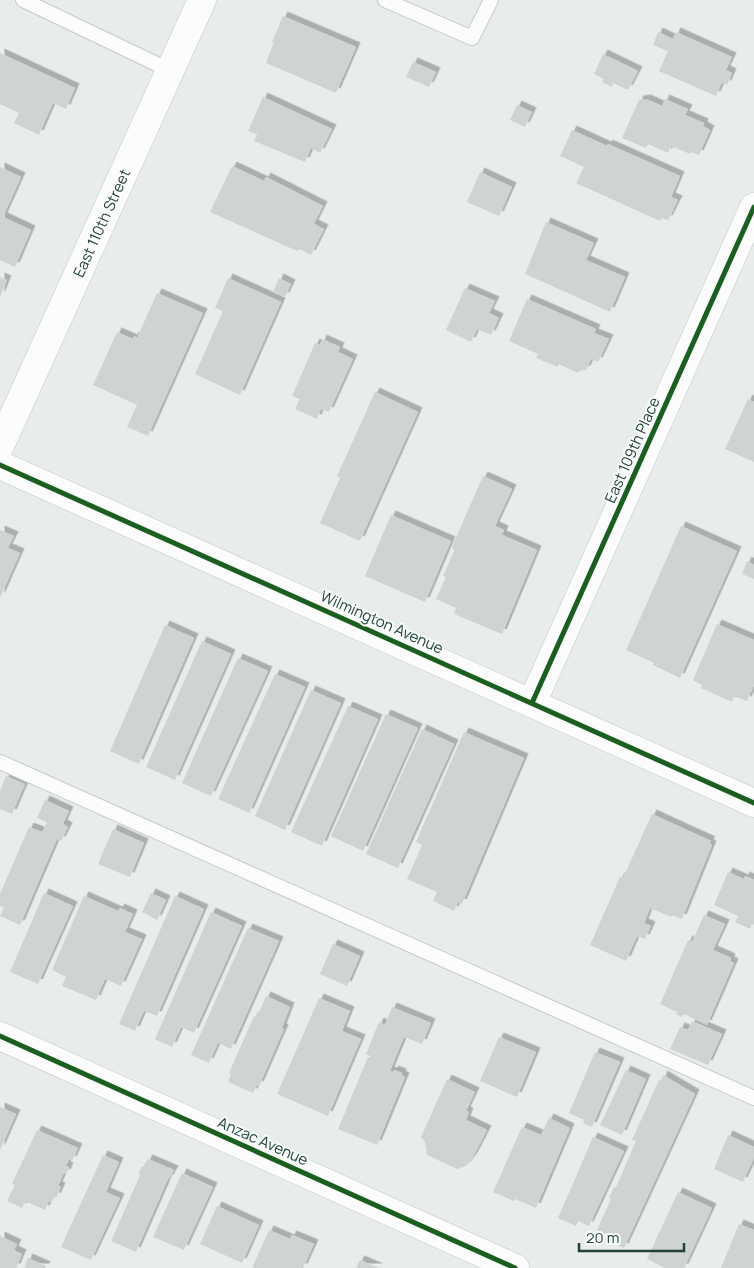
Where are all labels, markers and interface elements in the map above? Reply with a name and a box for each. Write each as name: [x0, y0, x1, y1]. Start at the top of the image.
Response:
street label: East 110th Street: [67, 165, 135, 280]
street label: East 109th Place: [599, 394, 665, 506]
street label: Wilmington Avenue: [317, 585, 447, 659]
street label: Anzac Avenue: [214, 1112, 312, 1170]
scale bar: [579, 1220, 684, 1252]
text: 20 m: [586, 1227, 619, 1248]

